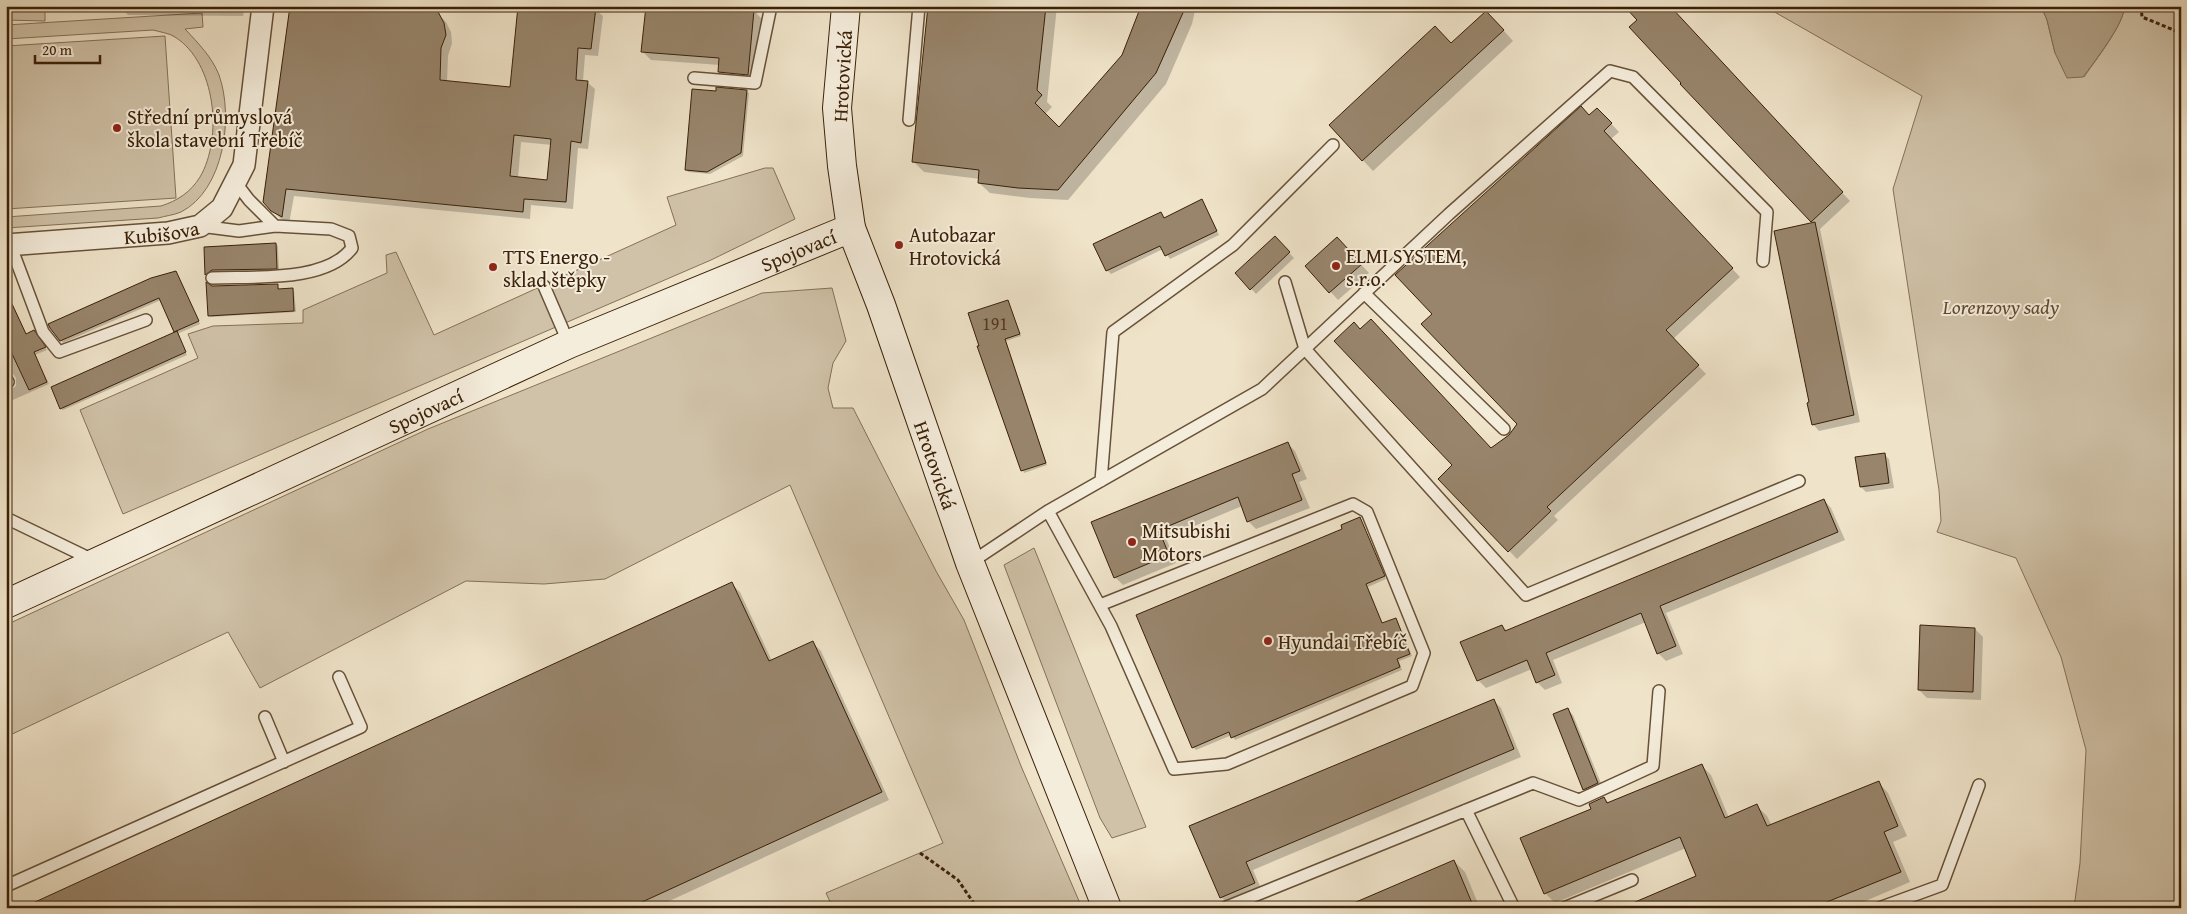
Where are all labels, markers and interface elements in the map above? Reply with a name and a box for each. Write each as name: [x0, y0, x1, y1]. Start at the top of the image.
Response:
street label: Hrotovická: [825, 29, 859, 123]
scale bar: [35, 32, 100, 64]
text: 20 m: [42, 39, 73, 60]
place label: Střední průmyslová škola stavební Třebíč: [127, 102, 303, 154]
marker: Střední průmyslová škola stavební Třebíč: [111, 122, 123, 134]
street label: Kubišova: [123, 212, 202, 251]
place label: Autobazar Hrotovická: [909, 220, 1002, 272]
street label: Spojovací: [756, 221, 841, 278]
marker: Autobazar Hrotovická: [893, 239, 905, 251]
place label: ELMI SYSTEM, s.r.o.: [1346, 241, 1467, 293]
place label: TTS Energo - sklad štěpky: [503, 242, 610, 294]
marker: ELMI SYSTEM, s.r.o.: [1330, 260, 1342, 272]
marker: TTS Energo - sklad štěpky: [487, 261, 499, 273]
park label: Lorenzovy sady: [1942, 292, 2059, 321]
house number: 191: [982, 310, 1008, 337]
street label: Spojovací: [383, 380, 468, 440]
street label: Hrotovická: [907, 417, 965, 514]
place label: Mitsubishi Motors: [1142, 516, 1231, 568]
marker: Mitsubishi Motors: [1126, 536, 1138, 548]
place label: Hyundai Třebíč: [1278, 627, 1407, 656]
marker: Hyundai Třebíč: [1262, 635, 1274, 647]

